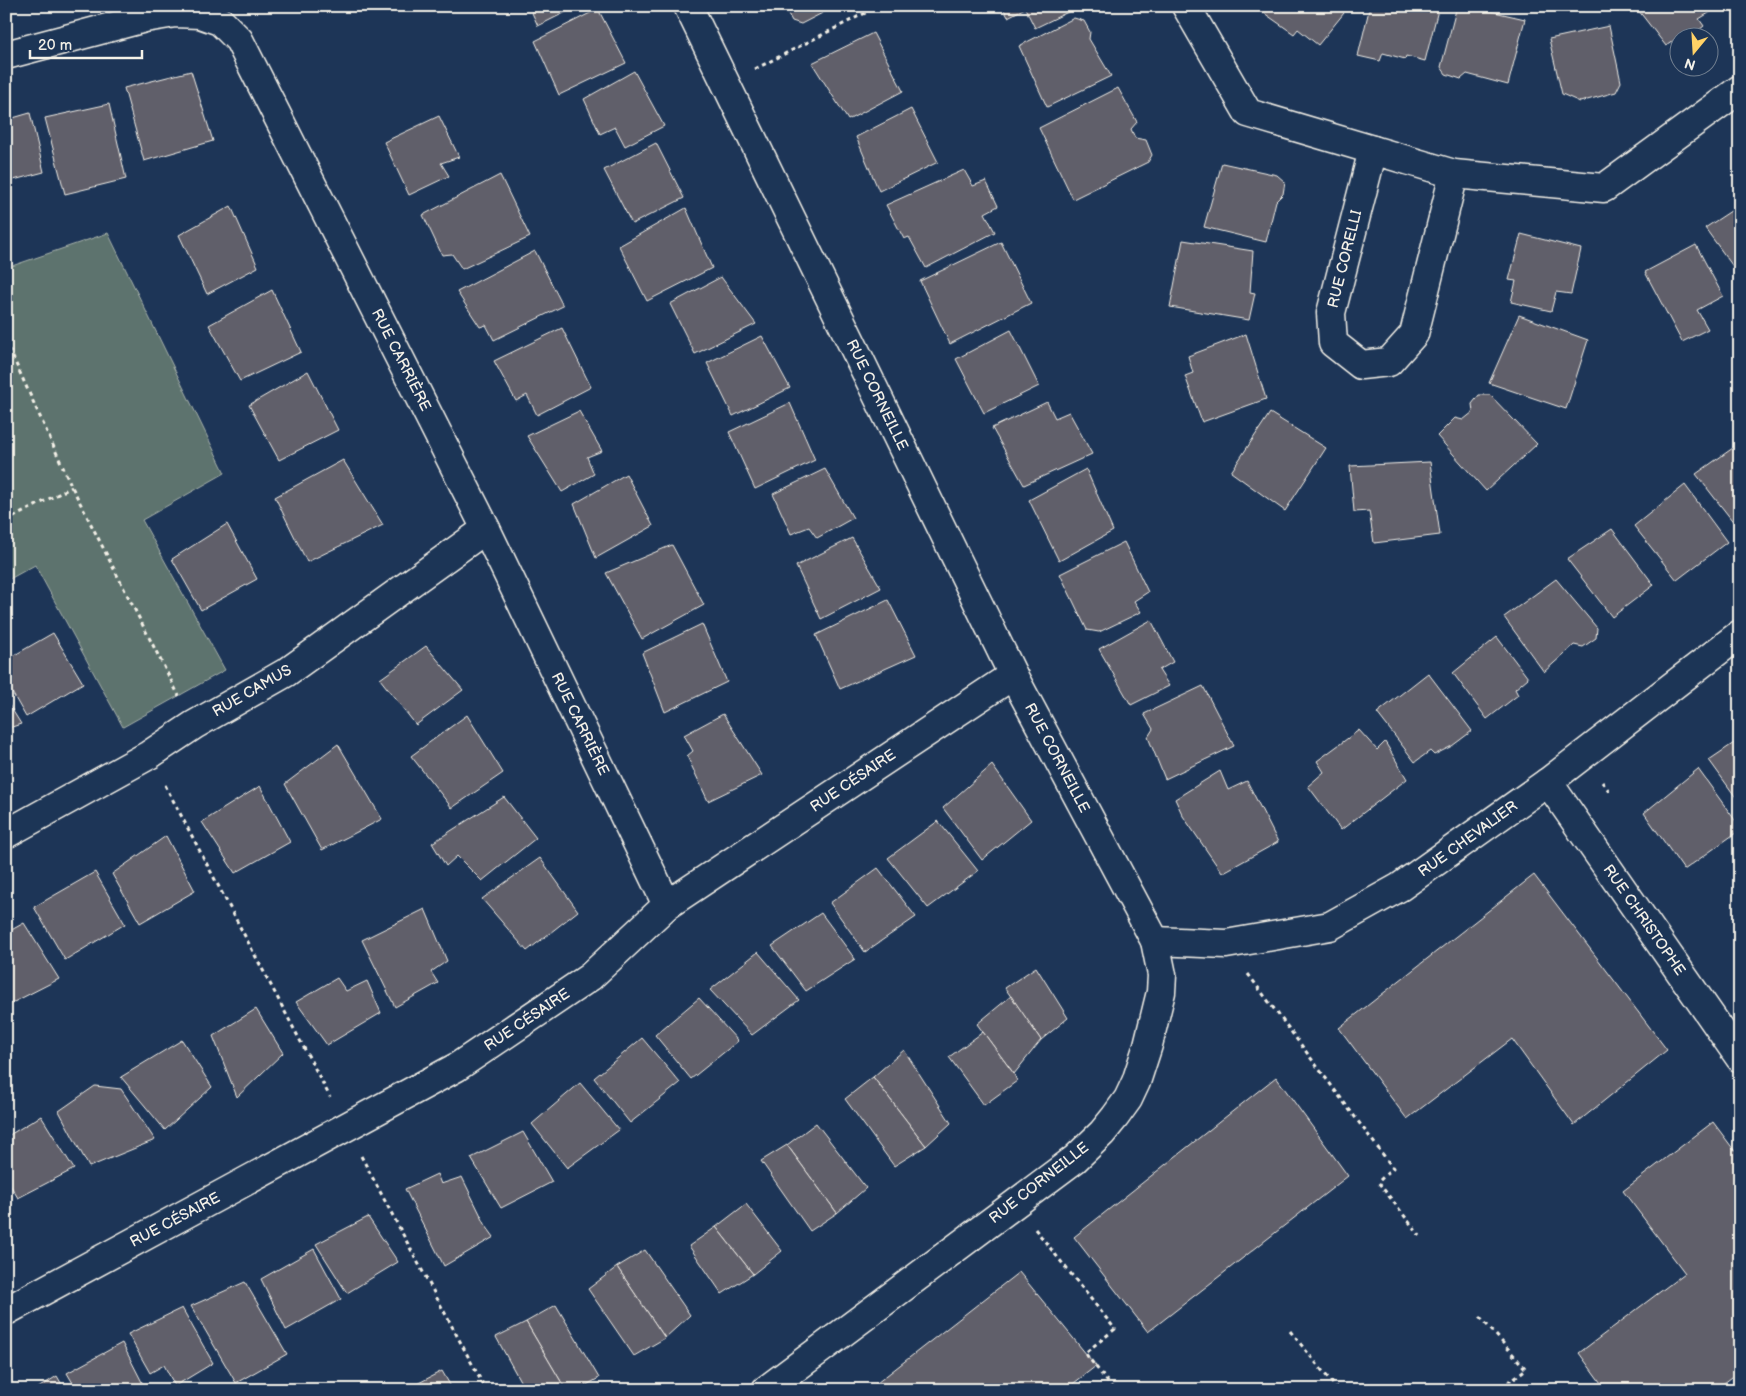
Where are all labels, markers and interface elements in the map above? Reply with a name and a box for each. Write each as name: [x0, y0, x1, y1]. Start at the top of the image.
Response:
scale bar: [30, 28, 142, 60]
north arrow: [1668, 28, 1718, 78]
text: 20 m: [38, 36, 72, 55]
text: N: [1683, 54, 1698, 74]
street label: RUE CORELLI: [1324, 208, 1366, 310]
street label: RUE CARRIÈRE: [367, 306, 435, 414]
street label: RUE CORNEILLE: [842, 336, 912, 454]
street label: RUE CAMUS: [209, 661, 295, 721]
street label: RUE CARRIÈRE: [547, 669, 613, 779]
street label: RUE CORNEILLE: [1020, 700, 1094, 816]
street label: RUE CÉSAIRE: [807, 745, 900, 817]
street label: RUE CHEVALIER: [1415, 796, 1522, 881]
street label: RUE CHRISTOPHE: [1599, 861, 1689, 979]
street label: RUE CÉSAIRE: [481, 984, 574, 1056]
street label: RUE CORNEILLE: [985, 1138, 1093, 1228]
street label: RUE CÉSAIRE: [127, 1188, 223, 1252]

